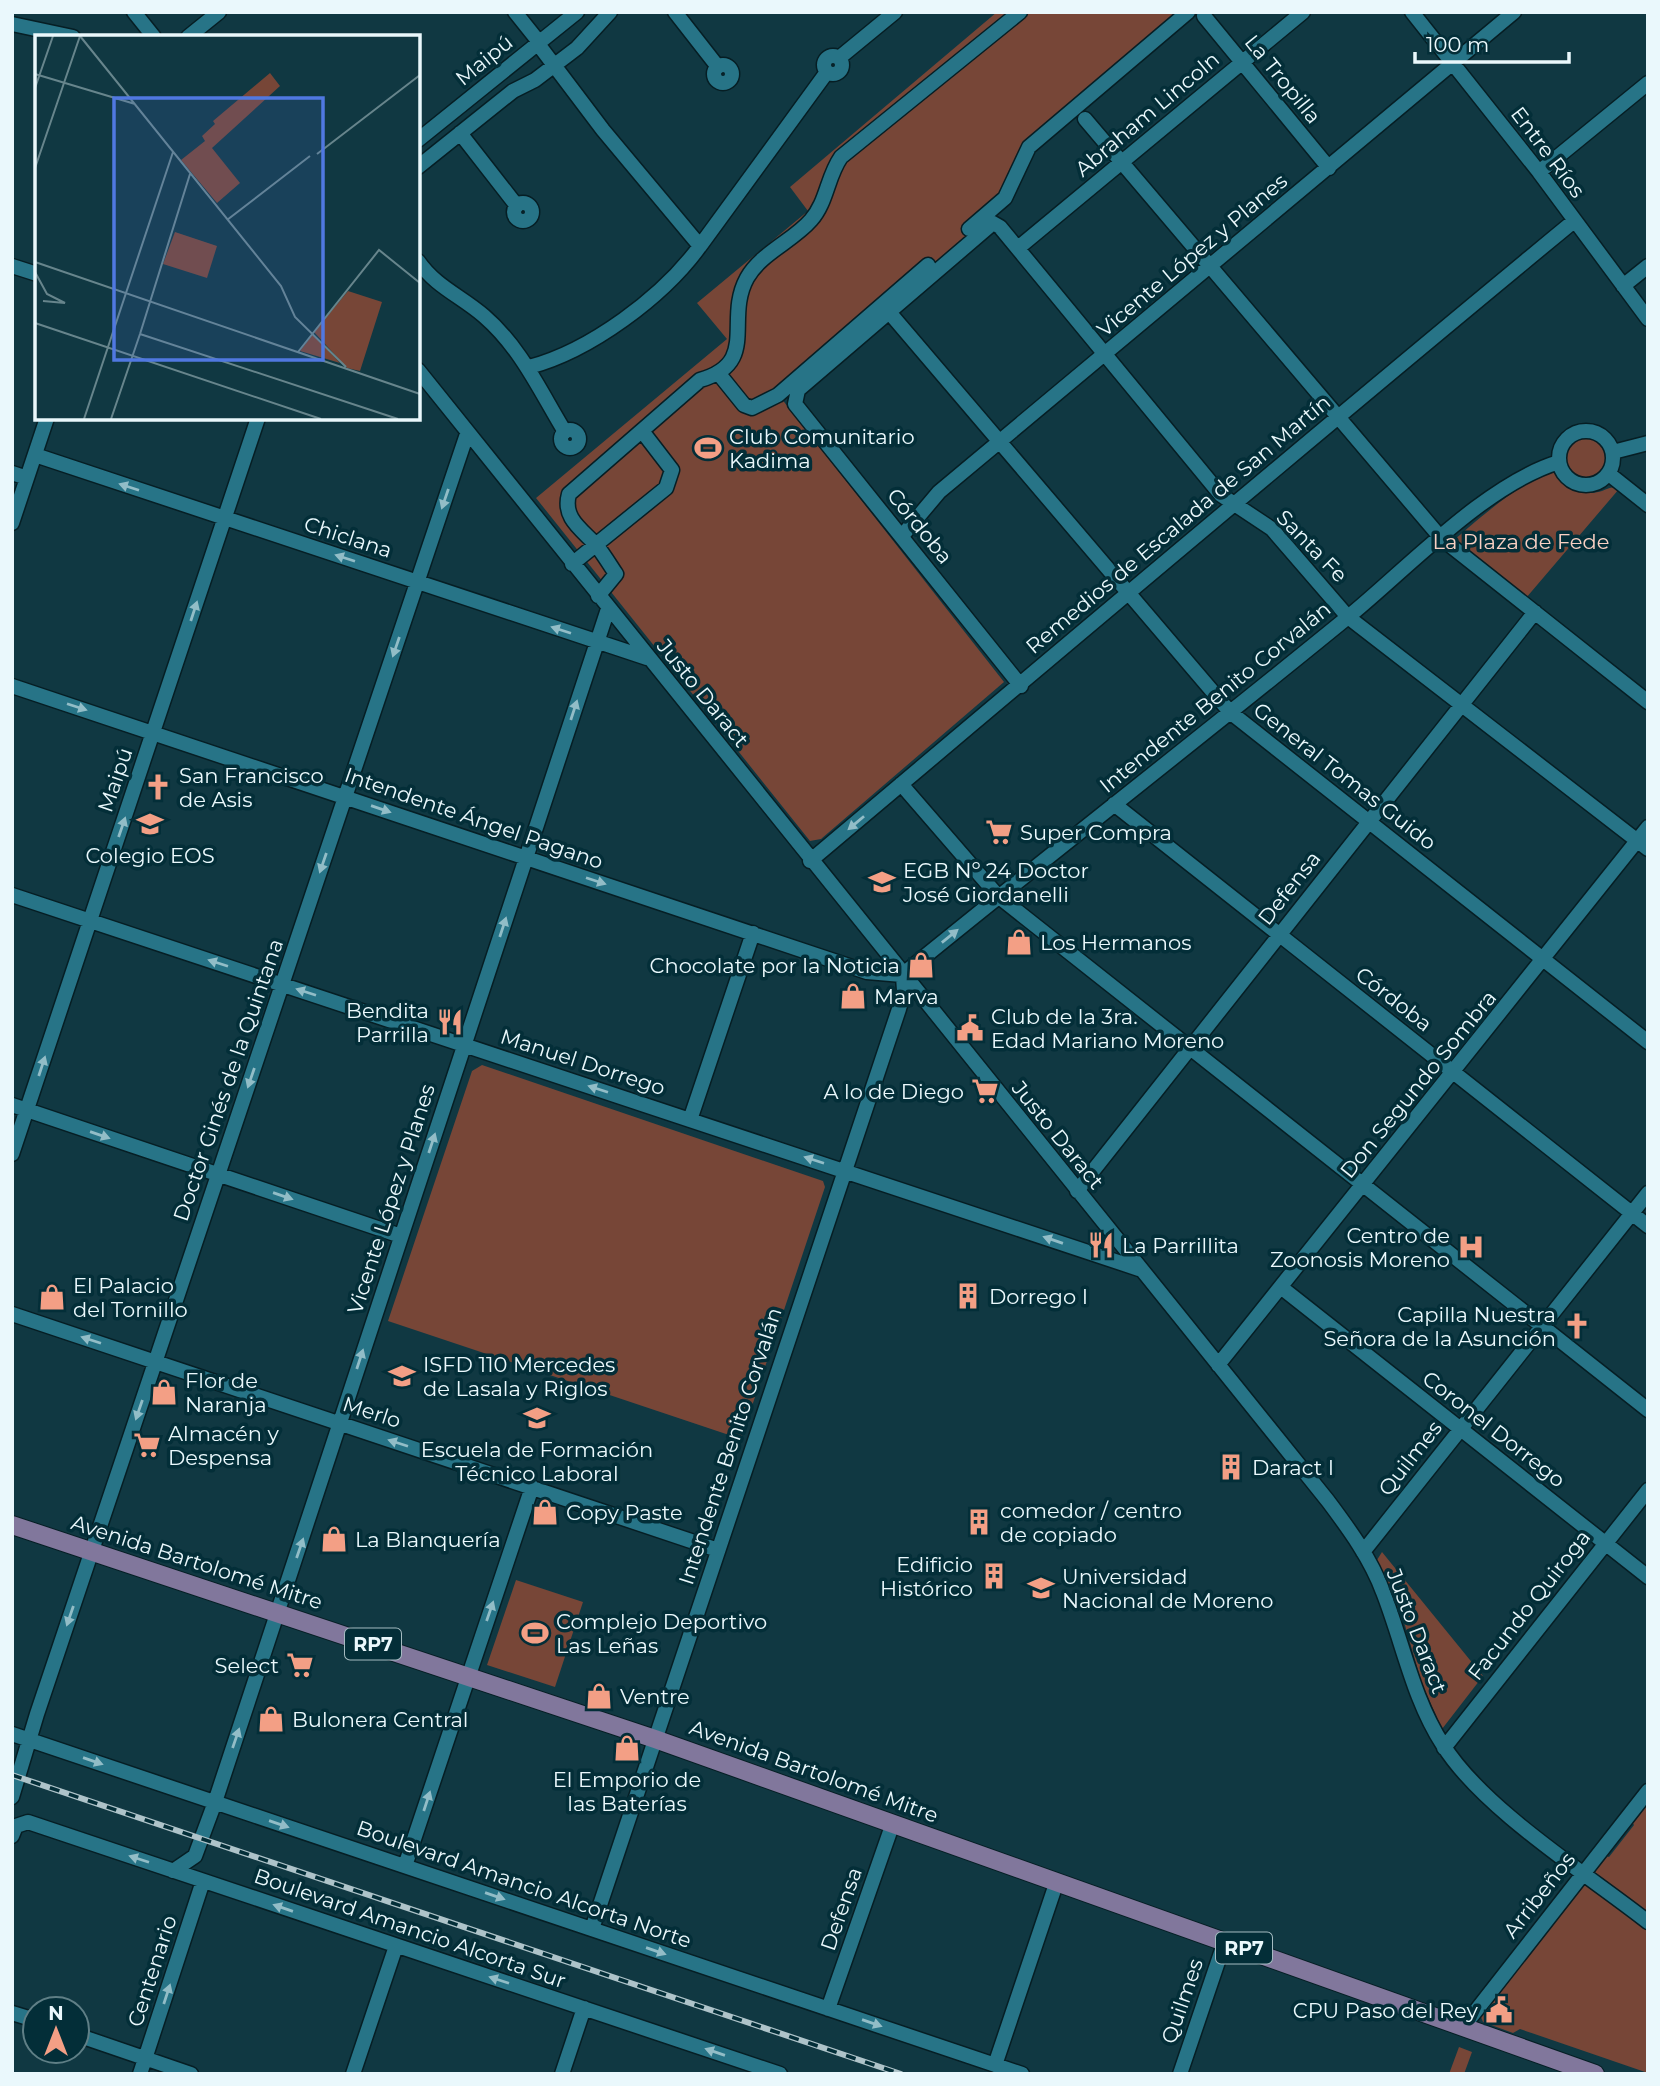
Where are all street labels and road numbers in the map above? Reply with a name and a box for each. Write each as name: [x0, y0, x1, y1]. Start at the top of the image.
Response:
street label: Maipú: [450, 29, 518, 91]
street label: La Tropilla: [1240, 30, 1326, 128]
street label: Abraham Lincoln: [1070, 46, 1224, 182]
street label: Entre Ríos: [1506, 102, 1590, 202]
street label: Vicente López y Planes: [1092, 168, 1292, 342]
street label: Remedios de Escalada de San Martín: [1021, 389, 1335, 659]
street label: Córdoba: [882, 483, 958, 569]
street label: Santa Fe: [1271, 505, 1353, 587]
street label: Chiclana: [301, 511, 395, 563]
street label: Intendente Benito Corvalán: [1094, 596, 1336, 798]
street label: Justo Daract: [651, 633, 754, 752]
street label: General Tomas Guido: [1249, 697, 1441, 855]
street label: Maipú: [92, 745, 138, 815]
street label: Intendente Ángel Pagano: [341, 762, 607, 874]
street label: Defensa: [1253, 846, 1325, 930]
street label: Doctor Ginés de la Quintana: [168, 936, 288, 1224]
street label: Córdoba: [1351, 962, 1437, 1036]
street label: Don Segundo Sombra: [1335, 985, 1501, 1183]
street label: Manuel Dorrego: [497, 1024, 669, 1100]
street label: Justo Daract: [1006, 1075, 1109, 1194]
street label: Vicente López y Planes: [342, 1081, 440, 1317]
street label: Intendente Benito Corvalán: [673, 1304, 787, 1588]
street label: Coronel Dorrego: [1418, 1366, 1570, 1492]
street label: Merlo: [340, 1391, 404, 1433]
street label: Quilmes: [1373, 1416, 1447, 1500]
street label: Avenida Bartolomé Mitre: [68, 1510, 326, 1614]
street label: Facundo Quiroga: [1463, 1525, 1595, 1685]
street label: Justo Daract: [1381, 1564, 1452, 1697]
road number: RP7: [345, 1628, 401, 1660]
street label: Avenida Bartolomé Mitre: [686, 1714, 942, 1828]
street label: Boulevard Amancio Alcorta Norte: [353, 1815, 695, 1953]
street label: Arribeños: [1498, 1847, 1580, 1943]
street label: Boulevard Amancio Alcorta Sur: [251, 1863, 569, 1993]
street label: Defensa: [815, 1864, 867, 1954]
street label: Centenario: [122, 1912, 182, 2030]
road number: RP7: [1216, 1932, 1272, 1964]
street label: Quilmes: [1156, 1955, 1208, 2047]

